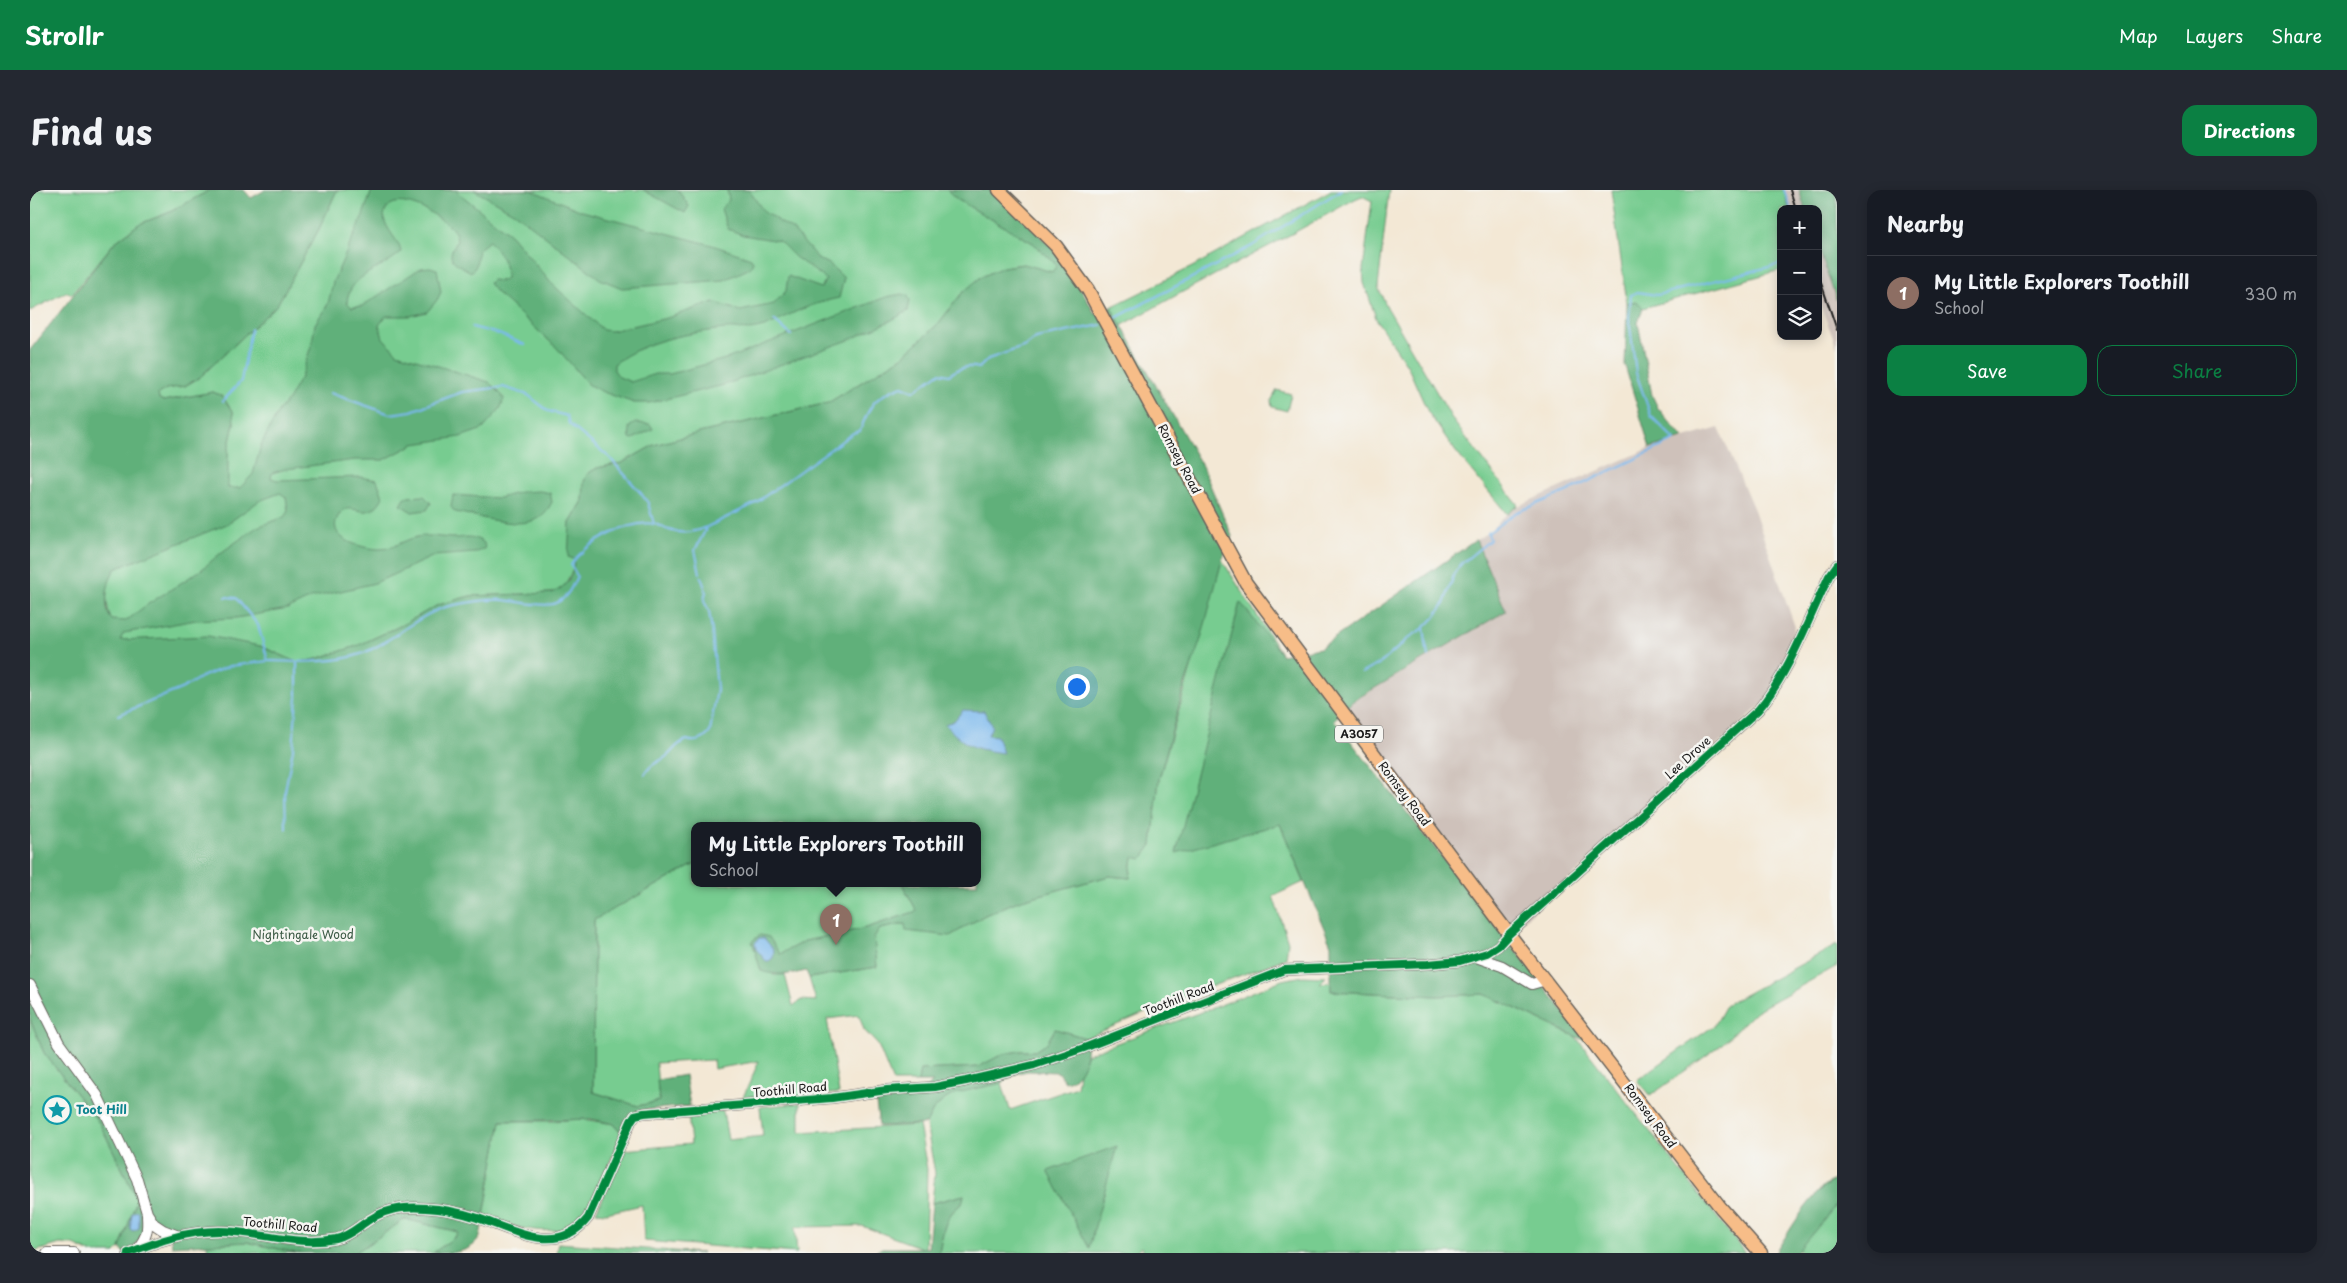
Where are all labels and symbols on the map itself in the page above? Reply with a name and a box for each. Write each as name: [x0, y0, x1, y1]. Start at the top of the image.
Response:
street label: Romsey Road: [1154, 420, 1206, 497]
your location: [1064, 674, 1090, 700]
road number: A3057: [1335, 726, 1383, 742]
street label: Lee Drove: [1660, 732, 1714, 783]
street label: Romsey Road: [1374, 757, 1435, 830]
pin: 1: [820, 904, 852, 945]
park label: Nightingale Wood: [252, 925, 354, 943]
street label: Toothill Road: [1141, 976, 1217, 1020]
street label: Toothill Road: [752, 1077, 828, 1101]
street label: Romsey Road: [1620, 1079, 1681, 1152]
place icon: Toot Hill: [42, 1095, 72, 1125]
place label: Toot Hill: [76, 1100, 127, 1118]
street label: Toothill Road: [242, 1212, 318, 1236]

